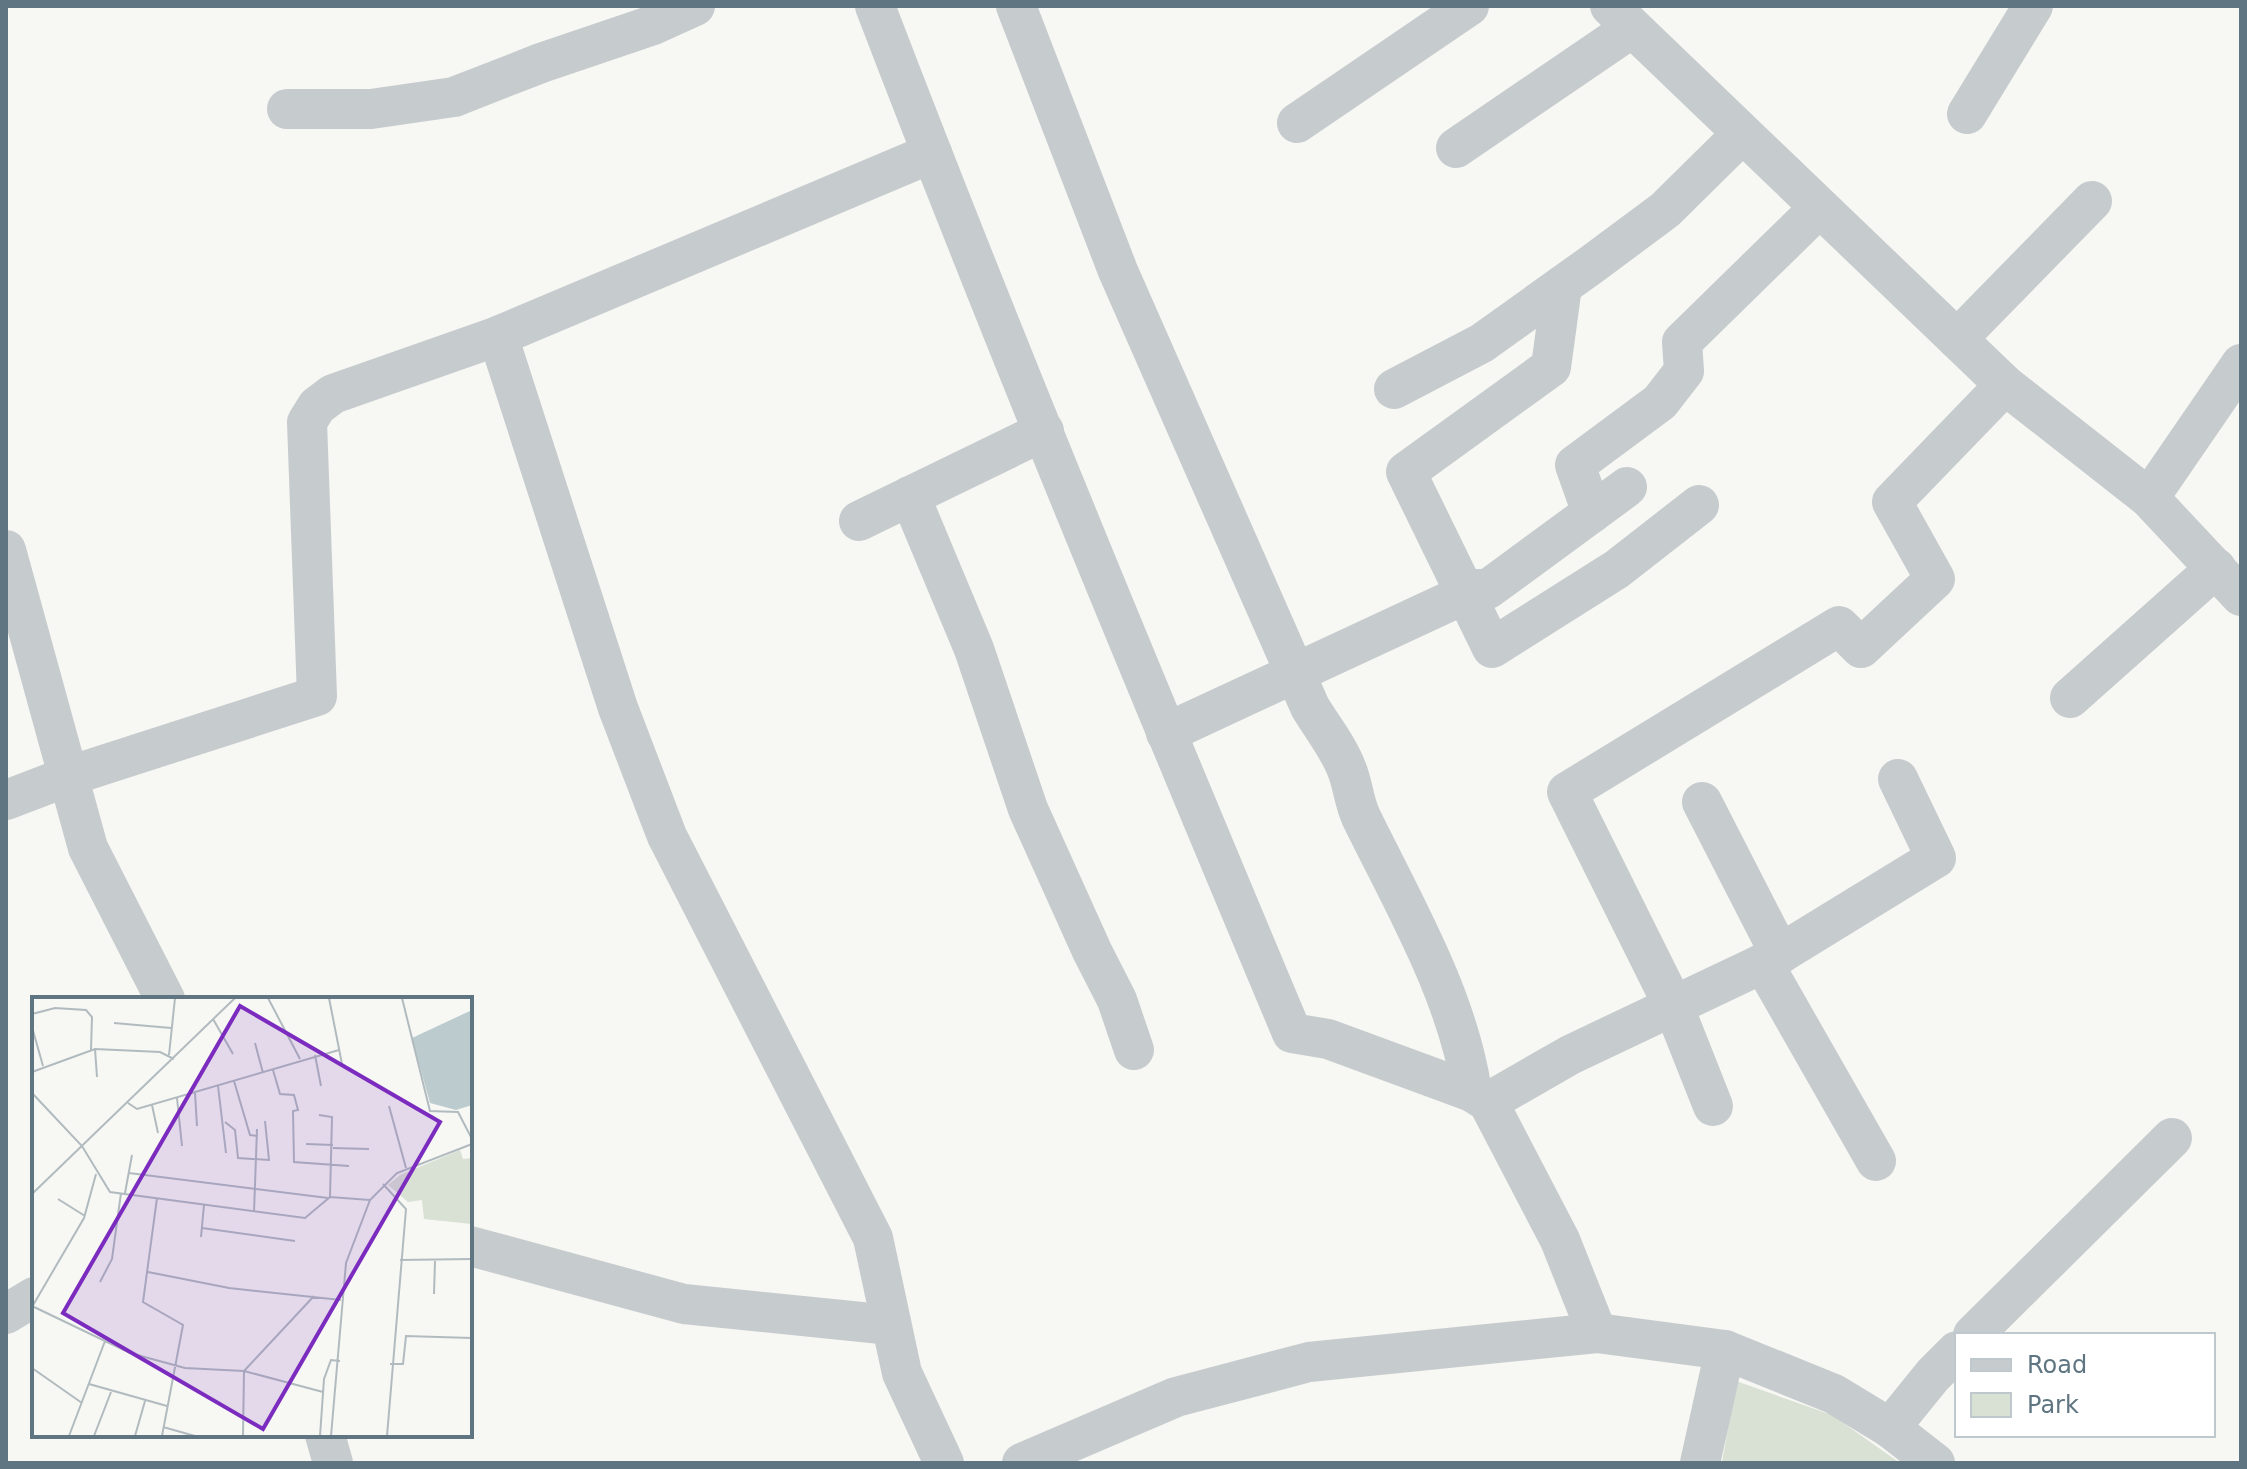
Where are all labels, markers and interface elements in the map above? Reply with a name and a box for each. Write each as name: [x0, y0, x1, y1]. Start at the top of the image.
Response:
inset map: [32, 997, 472, 1437]
legend: [1955, 1333, 2215, 1437]
text: Road: [2027, 1351, 2087, 1379]
text: Park: [2027, 1391, 2079, 1419]

